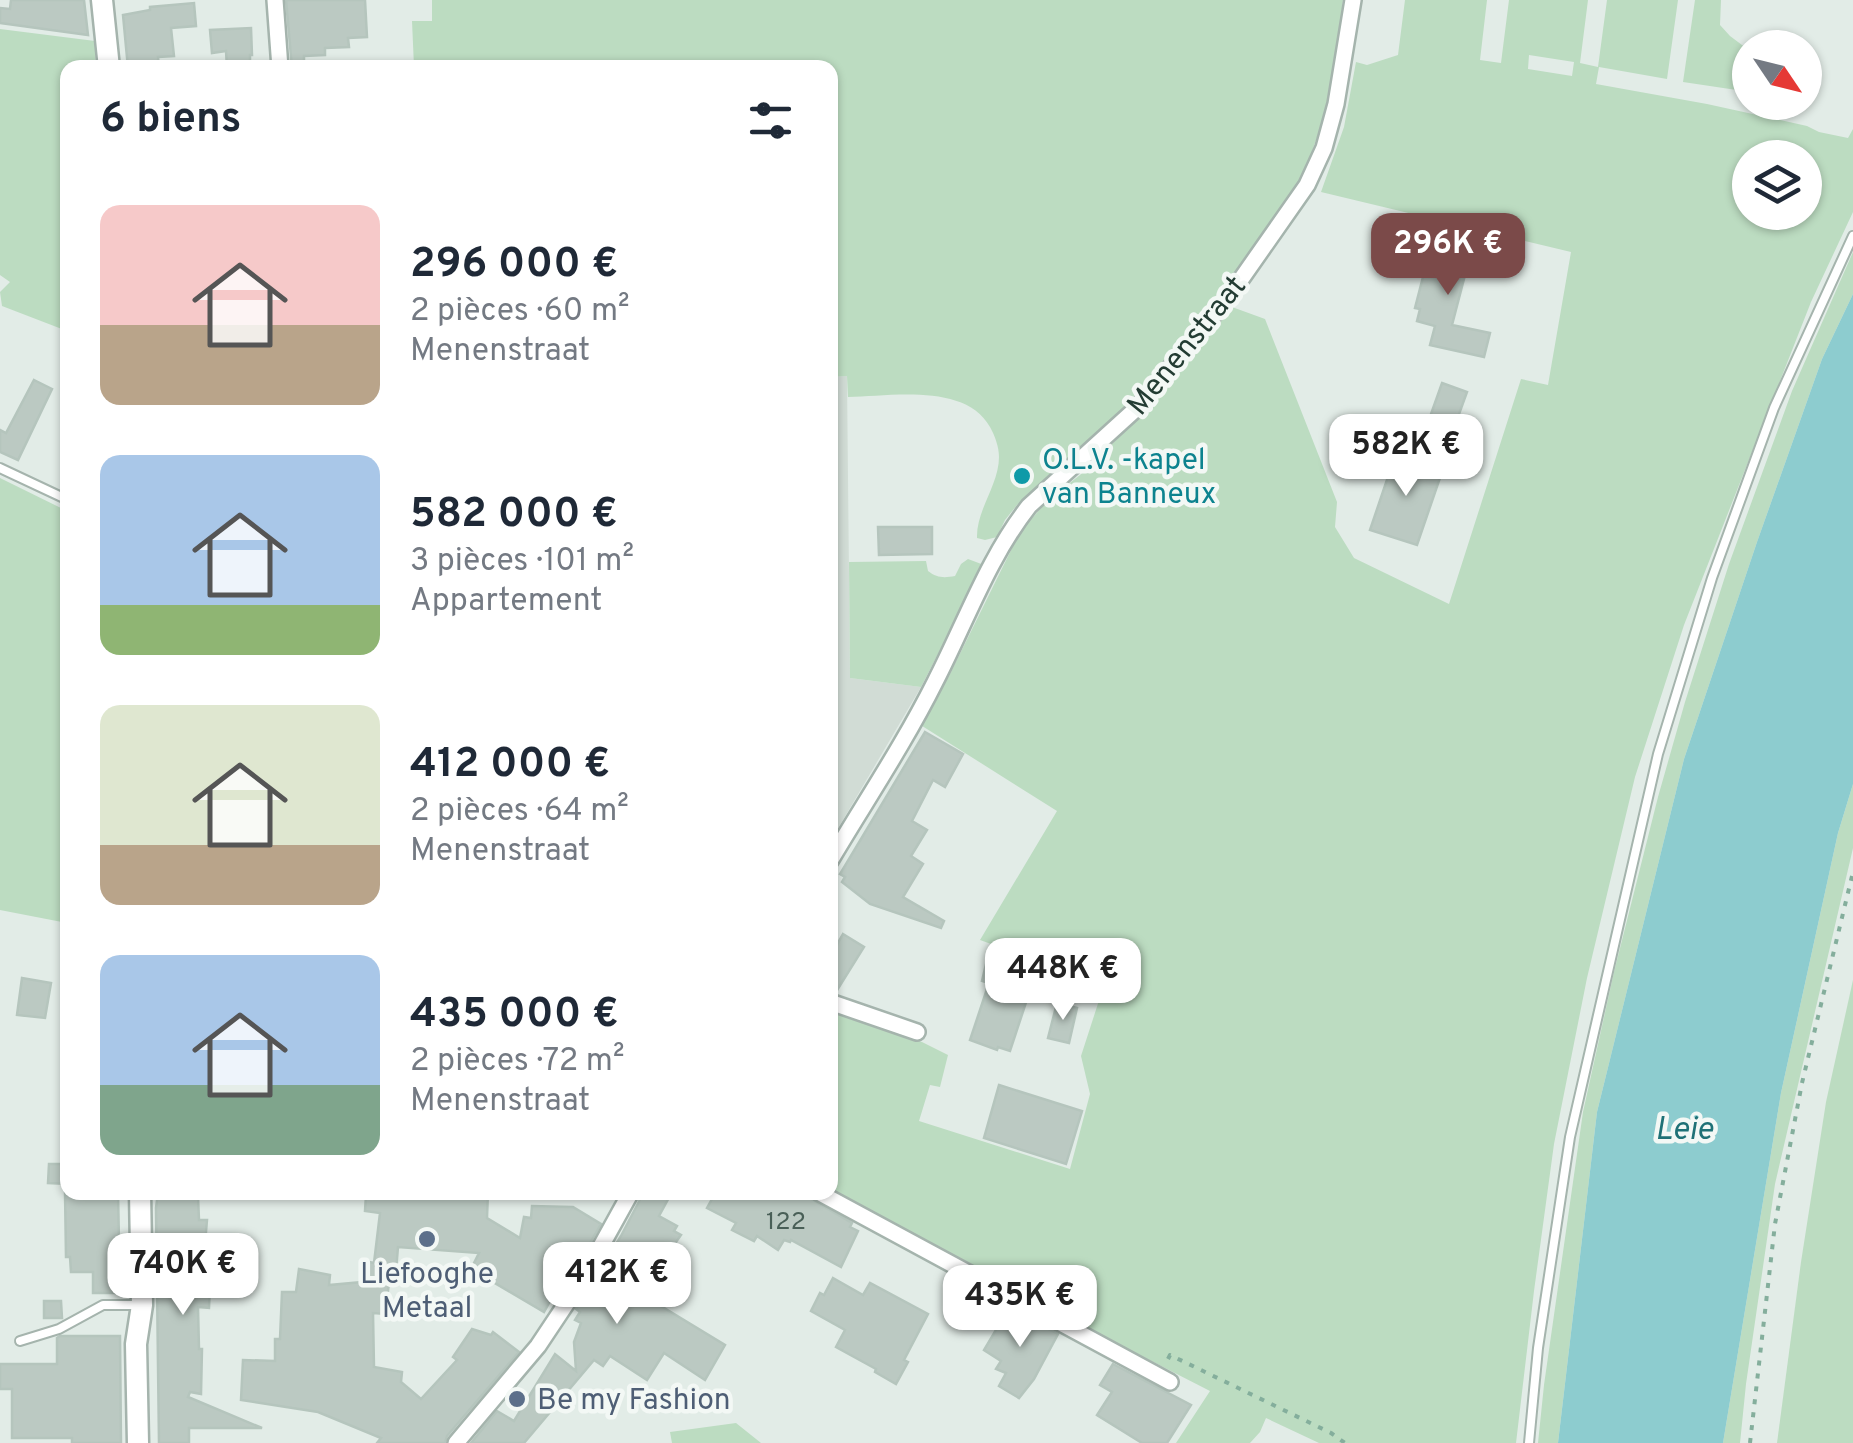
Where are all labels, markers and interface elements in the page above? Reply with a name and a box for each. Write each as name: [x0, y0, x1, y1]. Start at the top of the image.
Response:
north arrow: [1732, 30, 1822, 120]
map controls: [1732, 30, 1822, 230]
icon: filters: [743, 93, 798, 148]
text: 6 biens: [100, 94, 242, 147]
button: layers: [1732, 140, 1822, 230]
pin: 296K €: [1367, 213, 1529, 298]
text: 296K €: [1393, 225, 1503, 265]
text: 296 000 €: [410, 239, 618, 292]
icon: home: [180, 245, 300, 365]
street label: Menenstraat: [1120, 269, 1255, 424]
text: 2 pièces · 60 m²: [410, 292, 630, 332]
text: Menenstraat: [410, 332, 590, 372]
pin: 582K €: [1325, 414, 1487, 499]
text: 582K €: [1351, 426, 1461, 466]
place label: O.L.V. -kapel van Banneux: [1042, 443, 1216, 514]
marker: O.L.V. -kapel van Banneux: [1011, 465, 1033, 487]
text: 582 000 €: [410, 489, 618, 542]
icon: home: [180, 495, 300, 615]
text: 3 pièces · 101 m²: [410, 542, 634, 582]
text: Appartement: [410, 582, 602, 622]
text: 412 000 €: [410, 739, 610, 792]
icon: home: [180, 745, 300, 865]
text: 2 pièces · 64 m²: [410, 792, 629, 832]
text: Menenstraat: [410, 832, 590, 872]
pin: 448K €: [982, 938, 1144, 1023]
text: 448K €: [1007, 950, 1119, 990]
text: 435 000 €: [410, 989, 619, 1042]
icon: home: [180, 995, 300, 1115]
text: 2 pièces · 72 m²: [410, 1042, 624, 1082]
text: Menenstraat: [410, 1082, 590, 1122]
water label: Leie: [1655, 1111, 1714, 1151]
house number: 122: [766, 1207, 806, 1239]
marker: Liefooghe Metaal: [416, 1228, 438, 1250]
pin: 740K €: [102, 1233, 264, 1318]
pin: 412K €: [536, 1242, 698, 1327]
text: 740K €: [129, 1245, 237, 1285]
text: 412K €: [565, 1254, 669, 1294]
place label: Liefooghe Metaal: [360, 1257, 494, 1328]
pin: 435K €: [939, 1265, 1101, 1350]
text: 435K €: [965, 1277, 1075, 1317]
place label: Be my Fashion: [537, 1383, 731, 1420]
marker: Be my Fashion: [506, 1388, 528, 1410]

